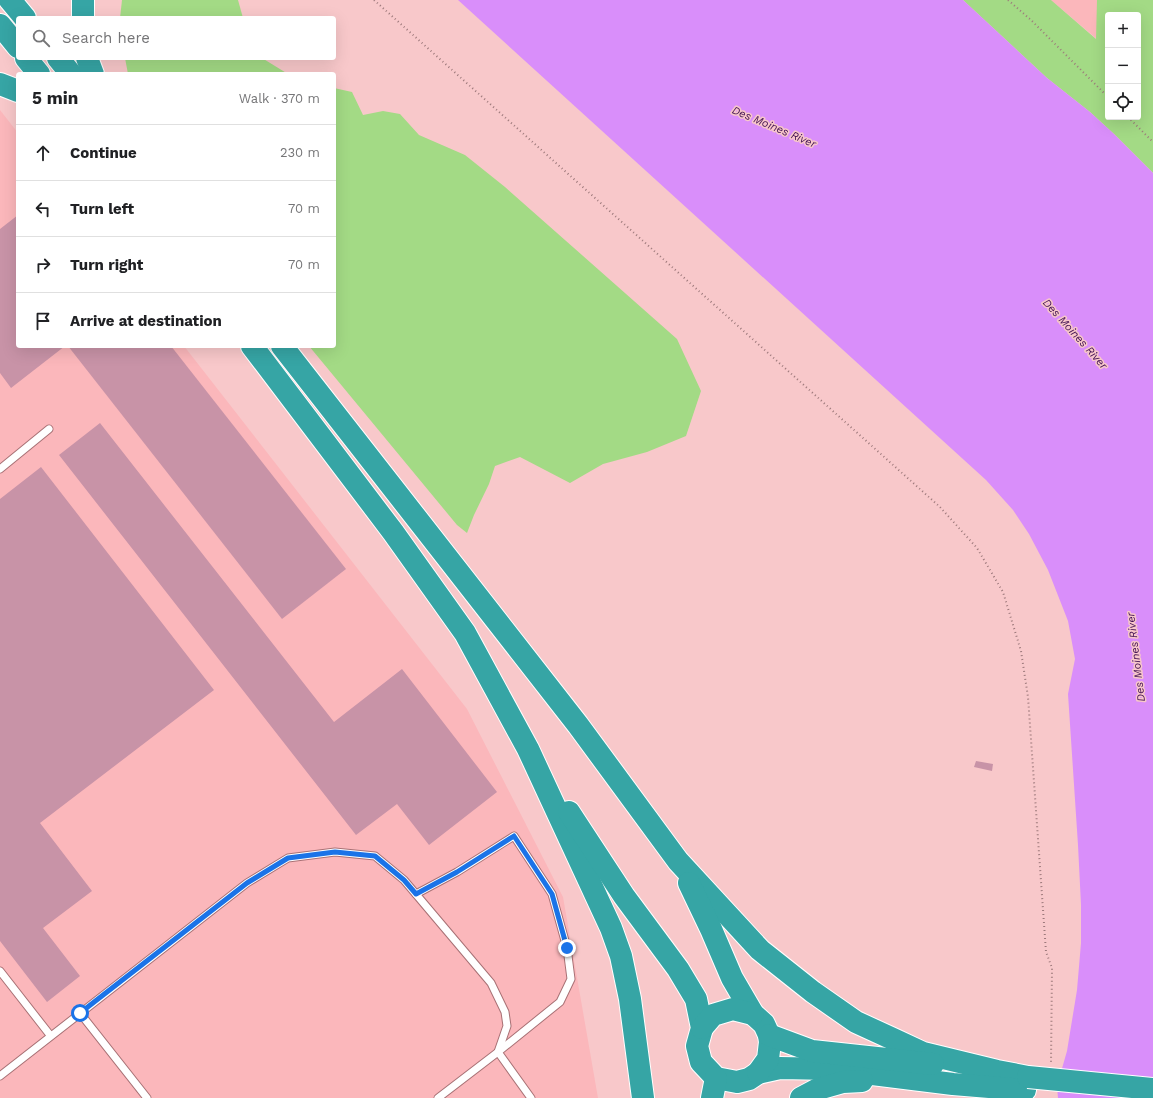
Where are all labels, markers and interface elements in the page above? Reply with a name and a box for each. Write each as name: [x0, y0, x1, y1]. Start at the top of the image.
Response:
map controls: [1105, 12, 1141, 120]
button: +: [1105, 12, 1141, 48]
search box: [16, 16, 336, 60]
icon: search: [30, 27, 52, 49]
text: Search here: [62, 29, 150, 47]
button: −: [1105, 48, 1141, 84]
button: locate: [1105, 84, 1141, 120]
text: 5 min: [32, 88, 78, 108]
text: Walk · 370 m: [239, 91, 320, 106]
water label: Des Moines River: [730, 103, 819, 151]
icon: ahead: [32, 142, 54, 164]
text: Continue: [70, 144, 137, 162]
text: 230 m: [280, 145, 320, 160]
icon: left: [32, 198, 54, 220]
text: Turn left: [70, 200, 134, 218]
text: 70 m: [288, 201, 320, 216]
icon: right: [32, 254, 54, 276]
text: Turn right: [70, 256, 143, 274]
text: 70 m: [288, 257, 320, 272]
water label: Des Moines River: [1040, 296, 1110, 372]
icon: arrive: [32, 310, 54, 332]
text: Arrive at destination: [70, 312, 222, 330]
water label: Des Moines River: [1124, 611, 1148, 702]
route end: [558, 939, 576, 957]
route start: [71, 1004, 89, 1022]

